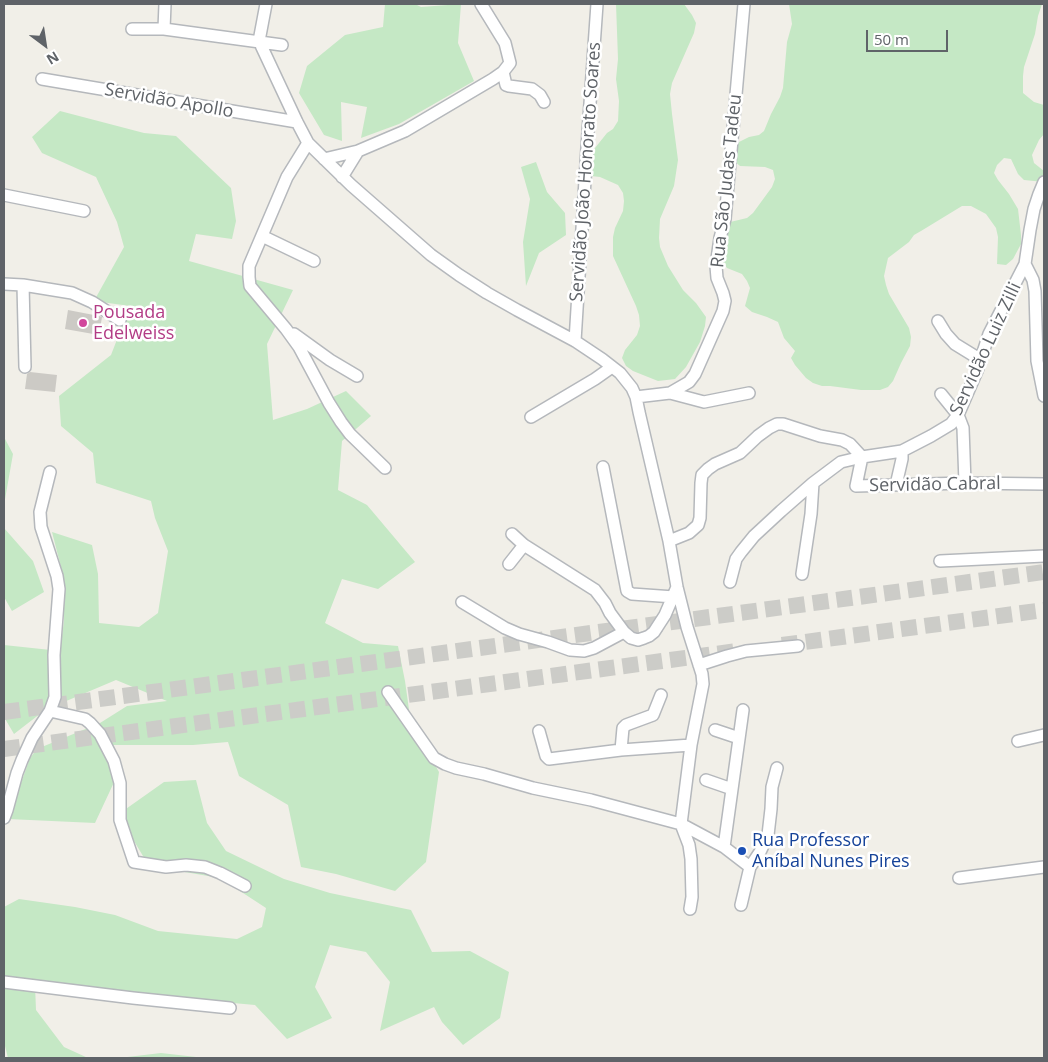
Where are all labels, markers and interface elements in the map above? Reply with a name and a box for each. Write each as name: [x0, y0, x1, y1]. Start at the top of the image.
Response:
north arrow: [20, 20, 70, 70]
scale bar: [868, 20, 950, 52]
text: 50 m: [874, 29, 909, 49]
street label: Servidão João Honorato Soares: [566, 41, 606, 303]
text: N: [43, 47, 63, 69]
street label: Servidão Apollo: [103, 79, 235, 123]
street label: Rua São Judas Tadeu: [707, 93, 747, 269]
street label: Servidão Luiz Zilli: [946, 279, 1026, 419]
place label: Pousada Edelweiss: [93, 302, 174, 344]
marker: Pousada Edelweiss: [77, 317, 89, 329]
street label: Servidão Cabral: [869, 473, 1001, 497]
place label: Rua Professor Aníbal Nunes Pires: [752, 830, 910, 872]
marker: Rua Professor Aníbal Nunes Pires: [736, 845, 748, 857]

